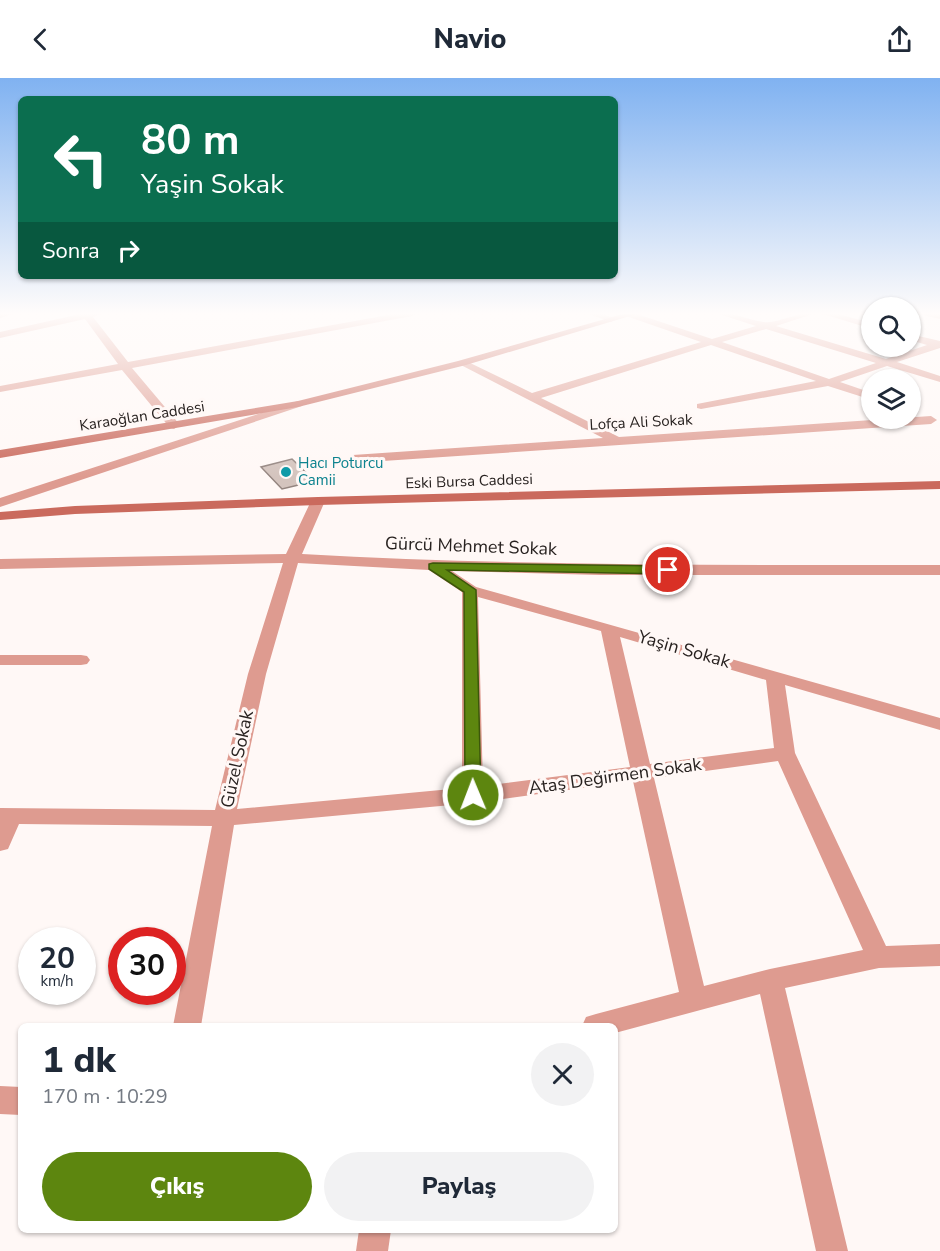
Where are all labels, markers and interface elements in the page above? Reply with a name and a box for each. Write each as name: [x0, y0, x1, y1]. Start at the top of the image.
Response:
text: Navio: [434, 21, 506, 58]
icon: back: [24, 23, 57, 56]
icon: share: [883, 23, 916, 56]
text: 80 m: [141, 112, 240, 169]
icon: left: [42, 120, 120, 198]
text: Yaşin Sokak: [141, 166, 284, 203]
icon: right: [112, 234, 145, 267]
text: Sonra: [42, 236, 100, 266]
map controls: [861, 297, 921, 429]
button: search: [861, 297, 921, 357]
button: layers: [861, 369, 921, 429]
street label: Karaoğlan Caddesi: [78, 396, 206, 436]
street label: Lofça Ali Sokak: [589, 409, 693, 435]
place label: Hacı Poturcu Camii: [298, 453, 383, 490]
marker: Hacı Poturcu Camii: [279, 465, 293, 479]
street label: Eski Bursa Caddesi: [405, 469, 533, 493]
street label: Gürcü Mehmet Sokak: [385, 531, 558, 561]
pin: [642, 544, 693, 595]
icon: arrive: [651, 553, 684, 586]
street label: Yaşin Sokak: [634, 624, 734, 674]
street label: Güzel Sokak: [215, 707, 259, 810]
street label: Ataş Değirmen Sokak: [527, 752, 704, 800]
position arrow: [441, 763, 505, 827]
speed limit sign: 30: [108, 927, 186, 1005]
text: 20: [39, 938, 75, 979]
text: km/h: [40, 971, 74, 991]
text: 1 dk: [42, 1036, 116, 1085]
button: close: [531, 1043, 594, 1106]
text: 170 m · 10:29: [42, 1083, 168, 1110]
button: Çıkış: [42, 1152, 312, 1221]
button: Paylaş: [324, 1152, 594, 1221]

